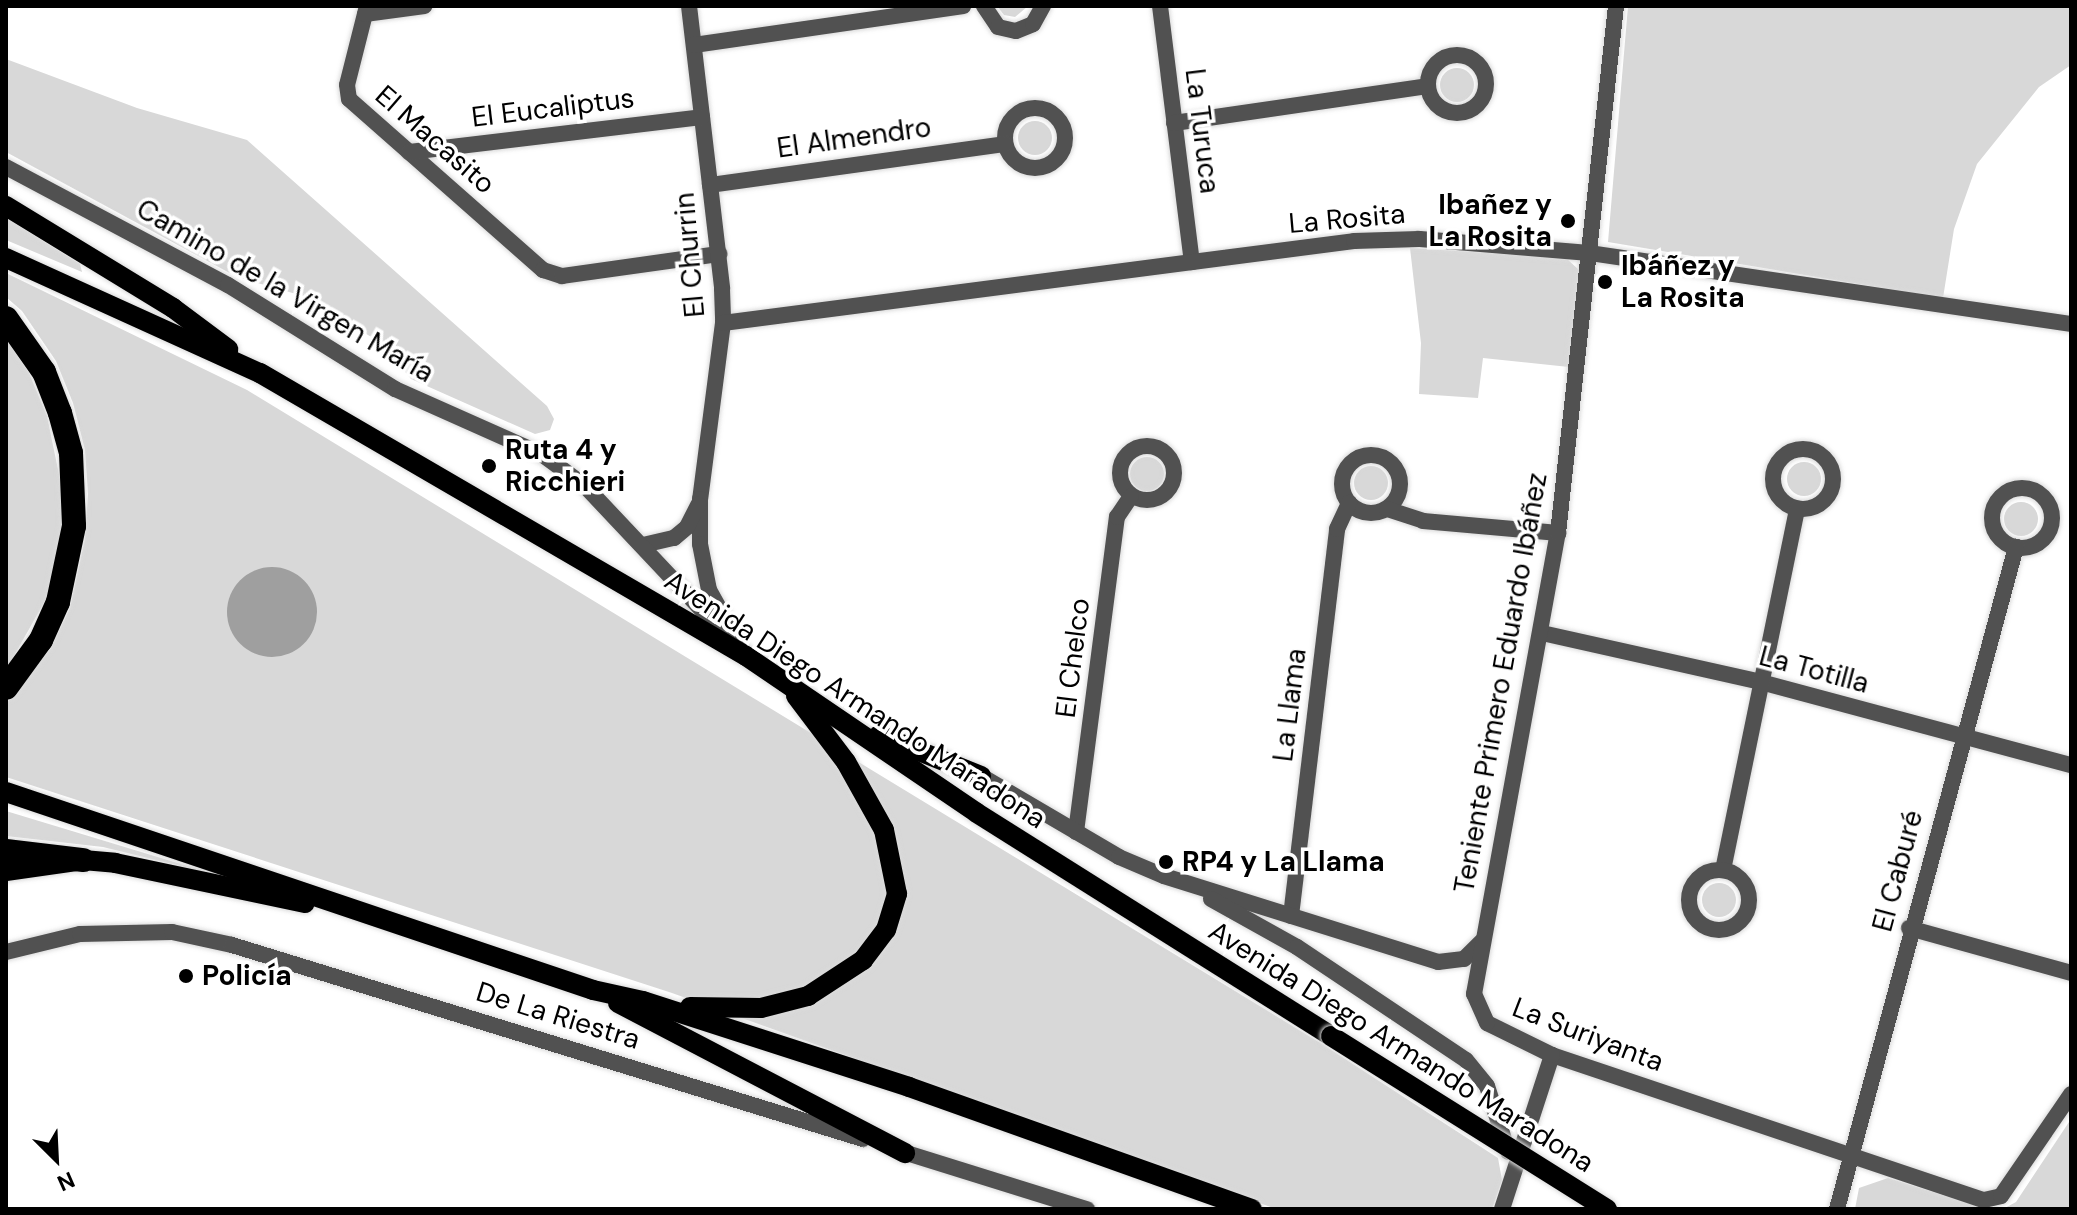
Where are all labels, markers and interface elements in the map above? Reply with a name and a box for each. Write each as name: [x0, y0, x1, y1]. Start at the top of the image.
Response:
street label: La Turuca: [1178, 67, 1226, 195]
street label: El Macasito: [368, 79, 502, 201]
street label: El Eucaliptus: [470, 81, 636, 135]
street label: El Almendro: [775, 111, 933, 165]
place label: Ibañez y La Rosita: [1428, 188, 1552, 254]
street label: El Churrin: [668, 191, 712, 319]
street label: Camino de la Virgen María: [130, 192, 440, 390]
street label: La Rosita: [1287, 197, 1407, 241]
marker: Ibañez y La Rosita: [1559, 212, 1577, 230]
place label: Ibáñez y La Rosita: [1621, 249, 1745, 315]
marker: Ibáñez y La Rosita: [1596, 273, 1614, 291]
place label: Ruta 4 y Ricchieri: [505, 433, 625, 499]
marker: Ruta 4 y Ricchieri: [480, 457, 498, 475]
street label: Teniente Primero Eduardo Ibáñez: [1447, 470, 1555, 896]
street label: Avenida Diego Armando Maradona: [658, 564, 1052, 836]
street label: El Chelco: [1049, 596, 1097, 720]
street label: La Totilla: [1756, 639, 1872, 701]
street label: La Llama: [1266, 646, 1314, 764]
street label: El Caburé: [1866, 807, 1930, 935]
place label: RP4 y La Llama: [1182, 845, 1385, 879]
marker: RP4 y La Llama: [1157, 853, 1175, 871]
street label: Avenida Diego Armando Maradona: [1202, 914, 1600, 1180]
place label: Policía: [202, 959, 292, 993]
marker: Policía: [177, 967, 195, 985]
street label: De La Riestra: [472, 975, 644, 1057]
street label: La Suriyanta: [1508, 991, 1668, 1079]
north arrow: [16, 1119, 96, 1199]
text: N: [53, 1165, 79, 1198]

